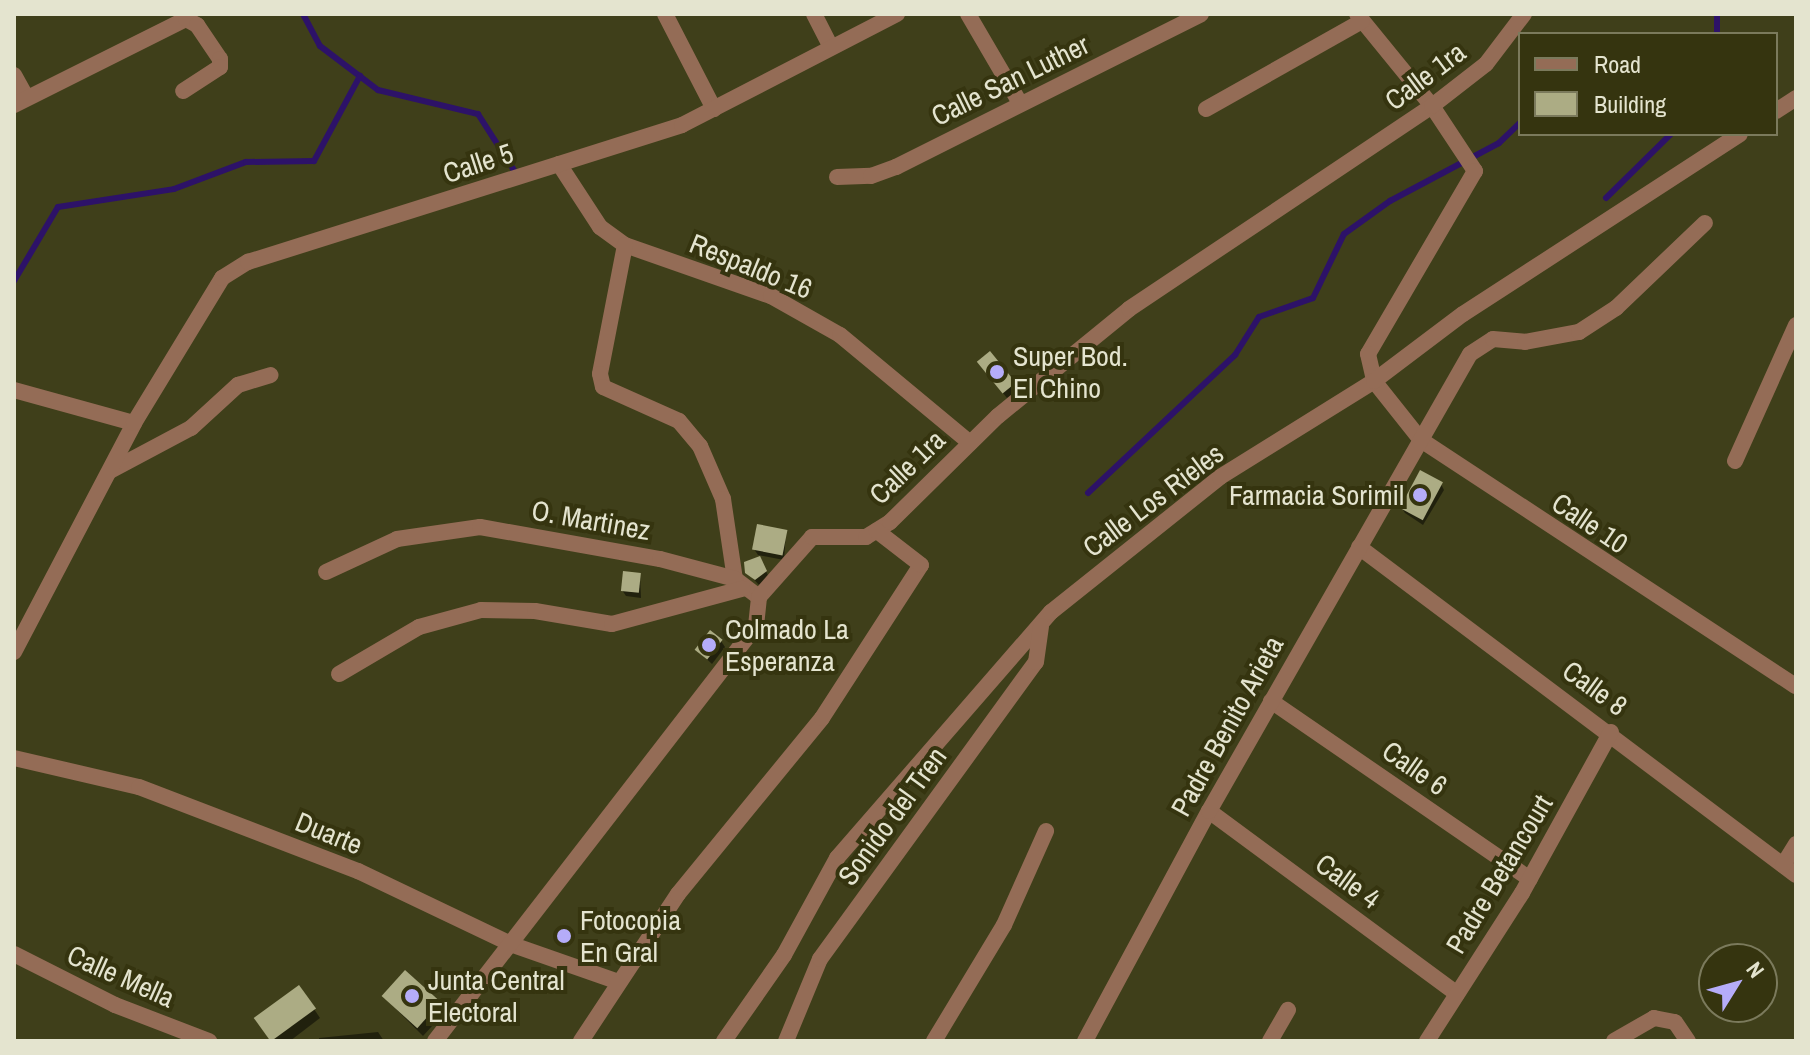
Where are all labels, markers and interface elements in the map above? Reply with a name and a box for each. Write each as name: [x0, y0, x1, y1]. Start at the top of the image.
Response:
street label: Calle San Luther: [926, 27, 1094, 133]
legend: [1518, 32, 1778, 136]
street label: Calle 1ra: [1378, 35, 1472, 117]
text: Road: [1594, 48, 1641, 80]
text: Building: [1594, 88, 1666, 120]
street label: Calle 5: [439, 136, 517, 190]
street label: Respaldo 16: [685, 226, 817, 306]
place label: Super Bod. El Chino: [1013, 339, 1128, 405]
marker: Super Bod. El Chino: [988, 363, 1006, 381]
street label: Calle 1ra: [862, 423, 952, 511]
street label: Calle Los Rieles: [1076, 436, 1230, 564]
place label: Farmacia Sorimil: [1229, 478, 1404, 512]
marker: Farmacia Sorimil: [1411, 486, 1429, 504]
street label: Calle 10: [1546, 486, 1634, 560]
street label: O. Martinez: [529, 493, 653, 547]
place label: Colmado La Esperanza: [725, 612, 849, 678]
street label: Padre Benito Arieta: [1163, 630, 1291, 822]
marker: Colmado La Esperanza: [700, 636, 718, 654]
street label: Calle 8: [1556, 653, 1634, 723]
street label: Calle 6: [1376, 734, 1454, 802]
street label: Sonido del Tren: [831, 740, 953, 892]
street label: Padre Betancourt: [1439, 789, 1559, 959]
street label: Duarte: [291, 805, 367, 861]
street label: Calle 4: [1309, 846, 1387, 916]
place label: Fotocopia En Gral: [580, 903, 681, 969]
marker: Fotocopia En Gral: [555, 927, 573, 945]
street label: Calle Mella: [62, 938, 180, 1014]
north arrow: [1698, 943, 1778, 1023]
text: N: [1740, 956, 1771, 984]
place label: Junta Central Electoral: [428, 963, 565, 1029]
marker: Junta Central Electoral: [403, 987, 421, 1005]

